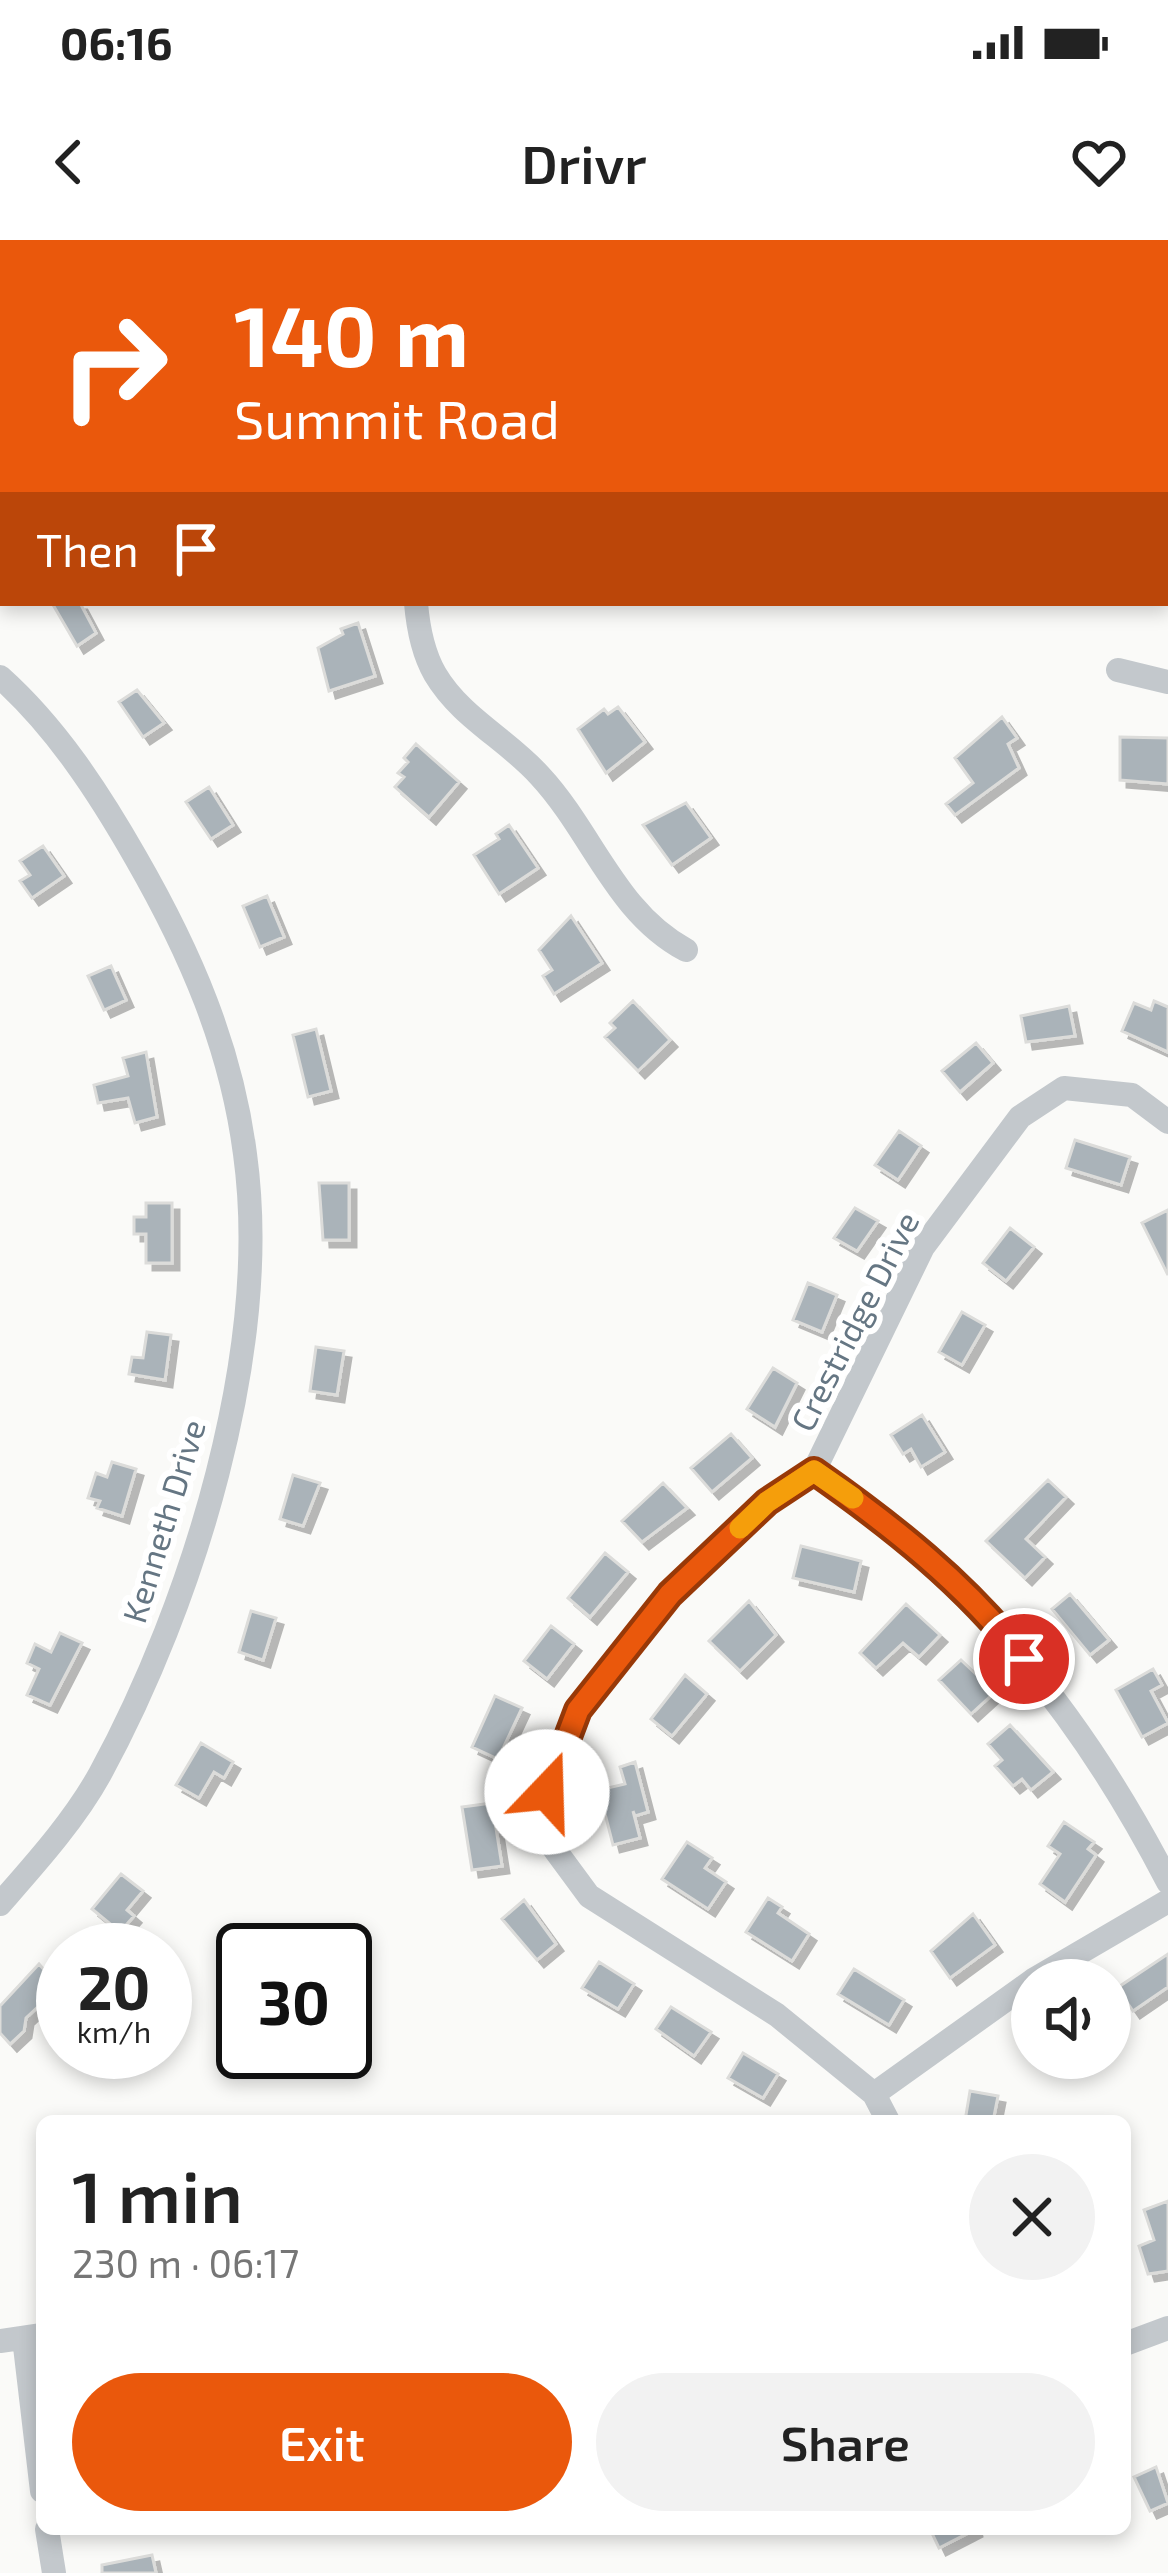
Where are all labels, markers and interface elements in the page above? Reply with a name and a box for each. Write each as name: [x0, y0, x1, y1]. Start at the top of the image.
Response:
text: 06:16: [60, 15, 173, 69]
icon: back: [36, 129, 102, 195]
icon: heart: [1066, 129, 1132, 195]
text: Drivr: [521, 130, 647, 195]
text: 140 m: [234, 283, 469, 384]
icon: right: [36, 288, 192, 444]
text: Summit Road: [234, 385, 560, 450]
icon: arrive: [163, 516, 229, 582]
text: Then: [36, 522, 139, 576]
street label: Crestridge Drive: [782, 1205, 926, 1437]
street label: Kenneth Drive: [113, 1415, 213, 1627]
pin: [973, 1608, 1075, 1710]
icon: arrive: [991, 1626, 1057, 1692]
position arrow: [484, 1729, 610, 1855]
speed limit sign: 30: [216, 1923, 372, 2079]
text: 20: [78, 1950, 150, 2022]
map controls: [1011, 1959, 1131, 2079]
button: sound: [1011, 1959, 1131, 2079]
text: km/h: [77, 2013, 151, 2049]
text: 1 min: [72, 2151, 243, 2237]
button: close: [969, 2154, 1095, 2280]
text: 230 m · 06:17: [72, 2239, 299, 2286]
button: Exit: [72, 2373, 572, 2511]
button: Share: [596, 2373, 1095, 2511]

